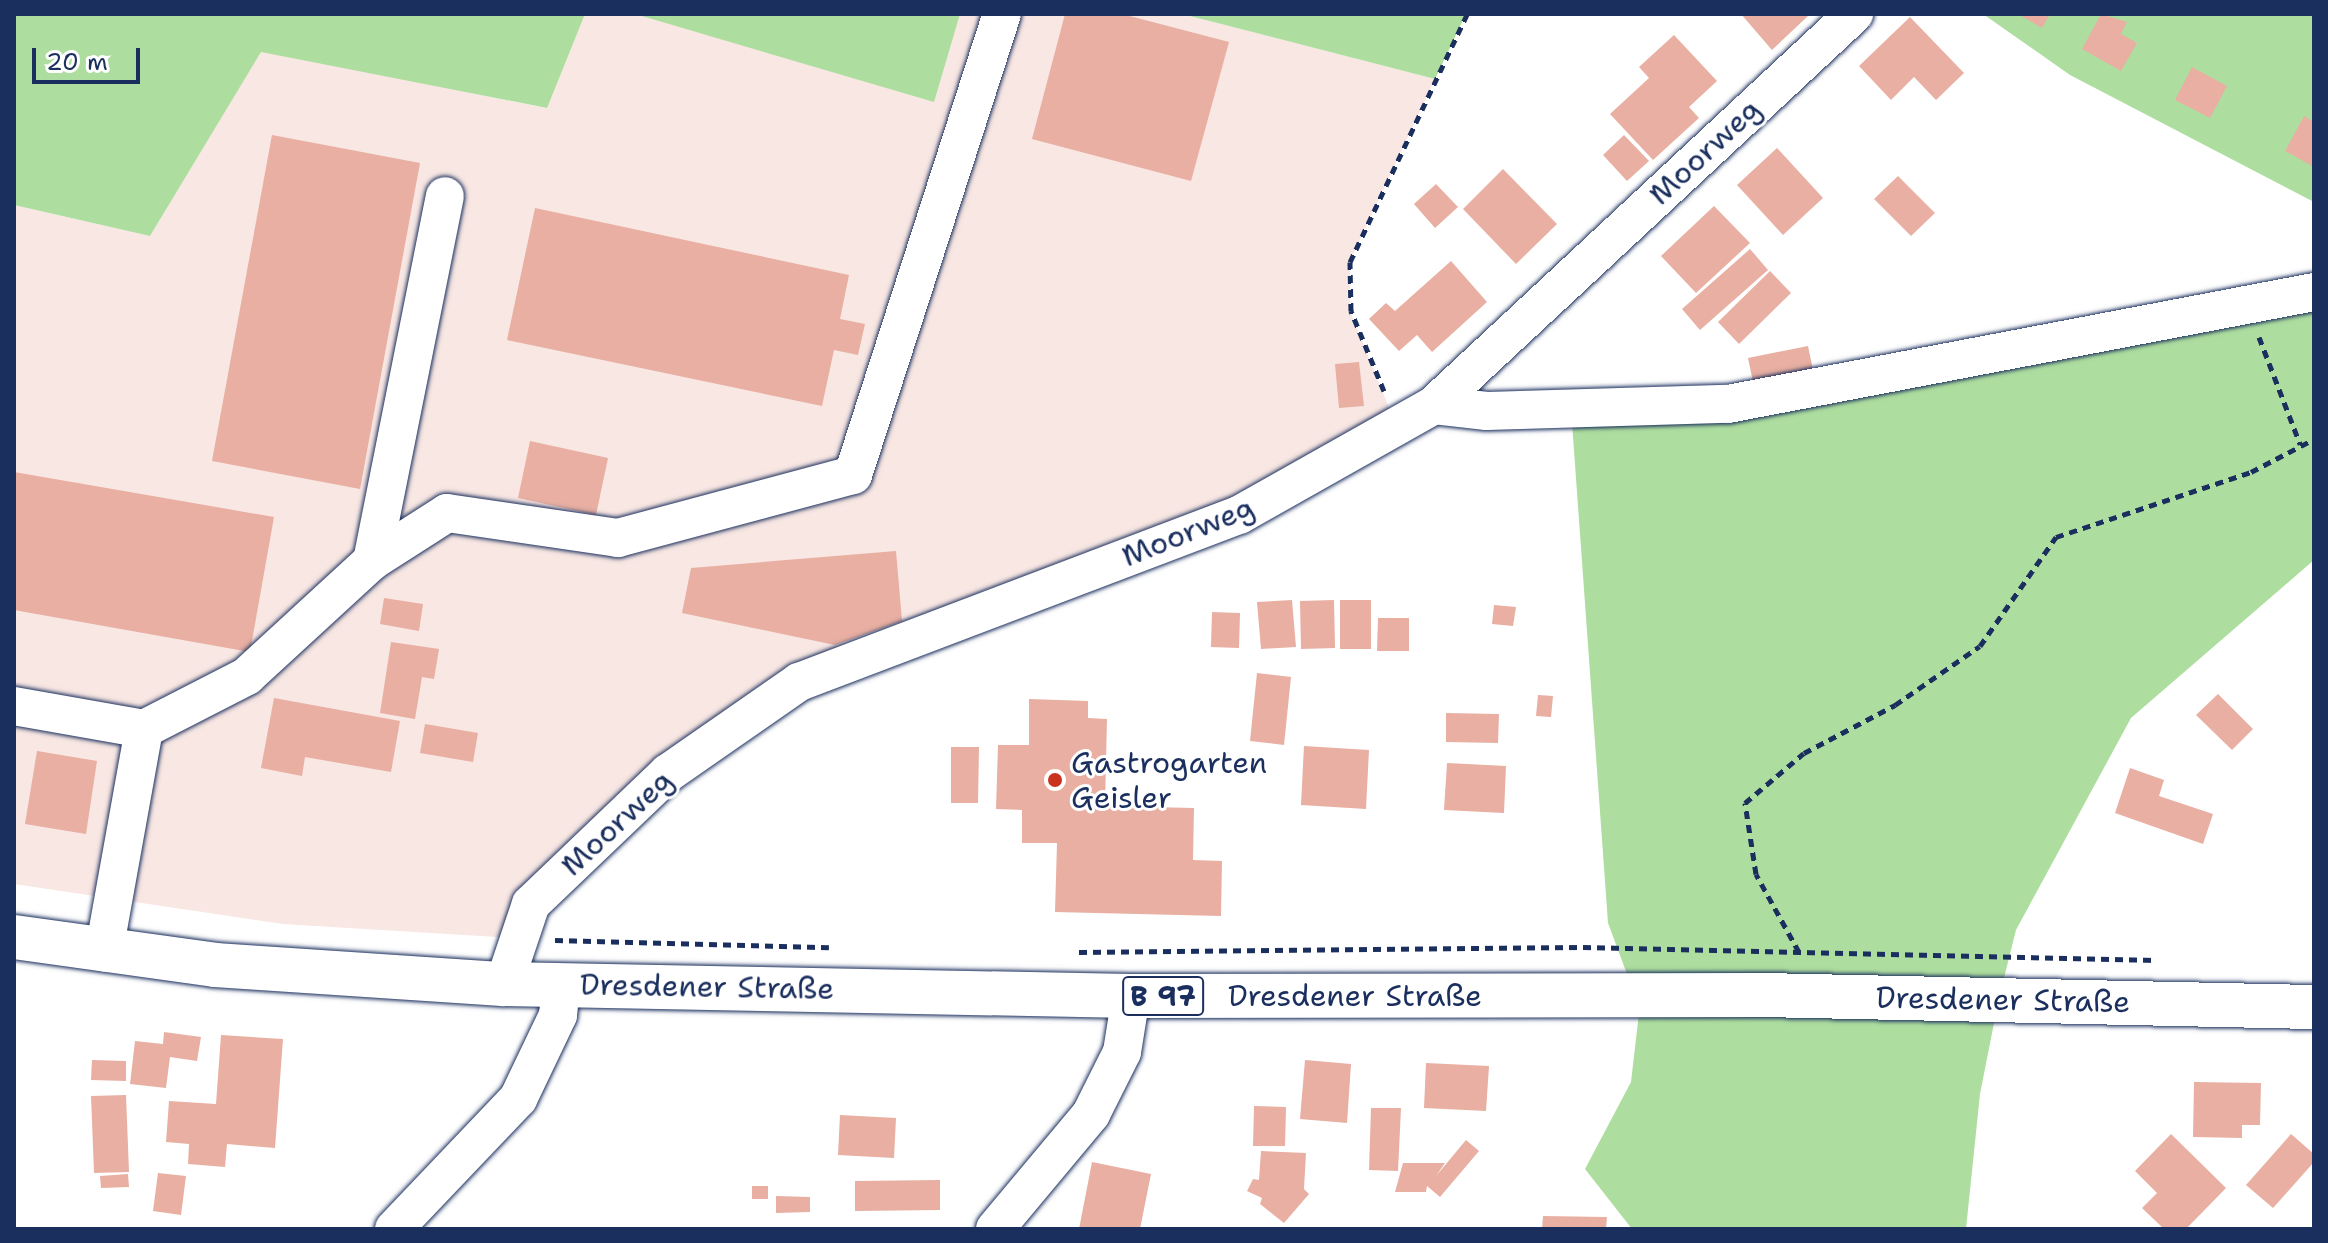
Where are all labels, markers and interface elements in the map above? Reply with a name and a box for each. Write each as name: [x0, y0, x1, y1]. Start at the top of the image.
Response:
scale bar: [36, 32, 144, 82]
text: 20 m: [46, 46, 108, 78]
street label: Moorweg: [1642, 91, 1768, 213]
street label: Moorweg: [1117, 489, 1259, 575]
place label: Gastrogarten Geisler: [1071, 745, 1267, 816]
street label: Moorweg: [554, 762, 680, 884]
marker: Gastrogarten Geisler: [1046, 771, 1064, 789]
street label: Dresdener Straße: [580, 967, 834, 1007]
road number: B 97: [1121, 972, 1205, 1020]
street label: Dresdener Straße: [1228, 978, 1482, 1014]
street label: Dresdener Straße: [1876, 980, 2130, 1020]

